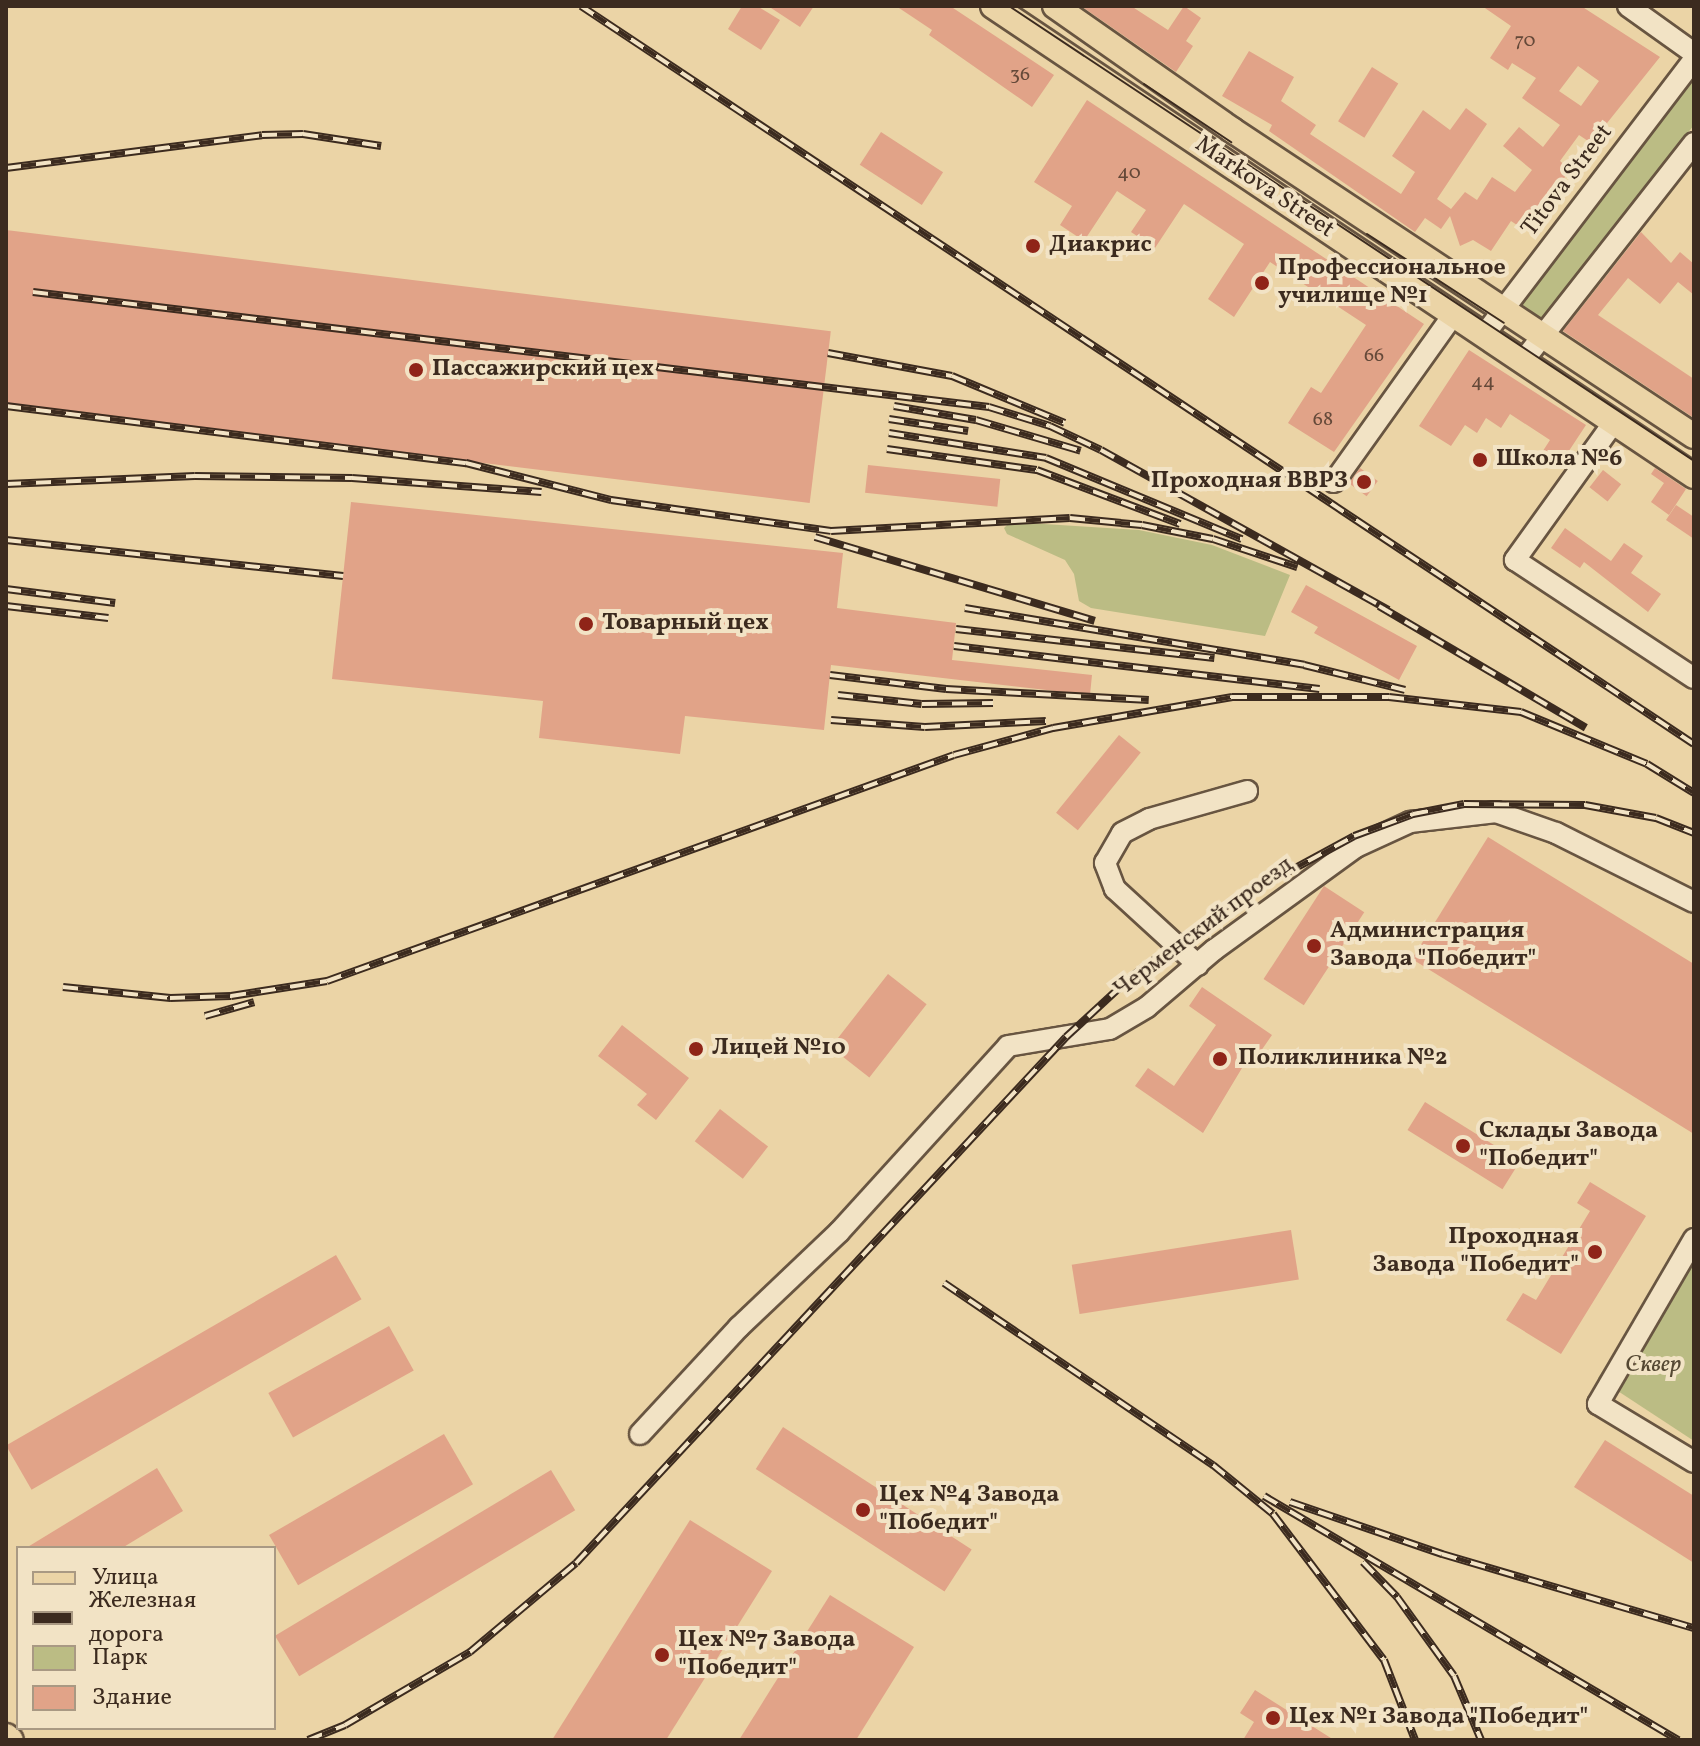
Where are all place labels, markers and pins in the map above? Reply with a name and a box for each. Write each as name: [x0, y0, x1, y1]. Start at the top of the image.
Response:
place label: Диакрис: [1049, 232, 1152, 260]
marker: Диакрис: [1024, 237, 1042, 255]
place label: Профессиональное училище №1: [1278, 255, 1506, 311]
marker: Профессиональное училище №1: [1253, 274, 1271, 292]
place label: Пассажирский цех: [432, 356, 654, 384]
marker: Пассажирский цех: [407, 361, 425, 379]
place label: Школа №6: [1496, 446, 1622, 474]
marker: Школа №6: [1471, 451, 1489, 469]
place label: Проходная ВВРЗ: [1151, 468, 1348, 496]
marker: Проходная ВВРЗ: [1355, 473, 1373, 491]
place label: Товарный цех: [602, 610, 769, 638]
marker: Товарный цех: [577, 615, 595, 633]
place label: Администрация Завода "Победит": [1330, 918, 1536, 974]
marker: Администрация Завода "Победит": [1305, 937, 1323, 955]
place label: Лицей №10: [712, 1035, 846, 1063]
marker: Лицей №10: [687, 1040, 705, 1058]
place label: Поликлиника №2: [1238, 1045, 1447, 1073]
marker: Поликлиника №2: [1209, 1048, 1231, 1070]
place label: Склады Завода "Победит": [1479, 1118, 1658, 1174]
marker: Склады Завода "Победит": [1454, 1137, 1472, 1155]
place label: Проходная Завода "Победит": [1373, 1224, 1579, 1280]
marker: Проходная Завода "Победит": [1586, 1243, 1604, 1261]
place label: Цех №4 Завода "Победит": [879, 1482, 1059, 1538]
marker: Цех №4 Завода "Победит": [854, 1501, 872, 1519]
place label: Цех №7 Завода "Победит": [678, 1627, 855, 1683]
marker: Цех №7 Завода "Победит": [653, 1646, 671, 1664]
place label: Цех №1 Завода "Победит": [1289, 1704, 1588, 1732]
marker: Цех №1 Завода "Победит": [1264, 1709, 1282, 1727]

